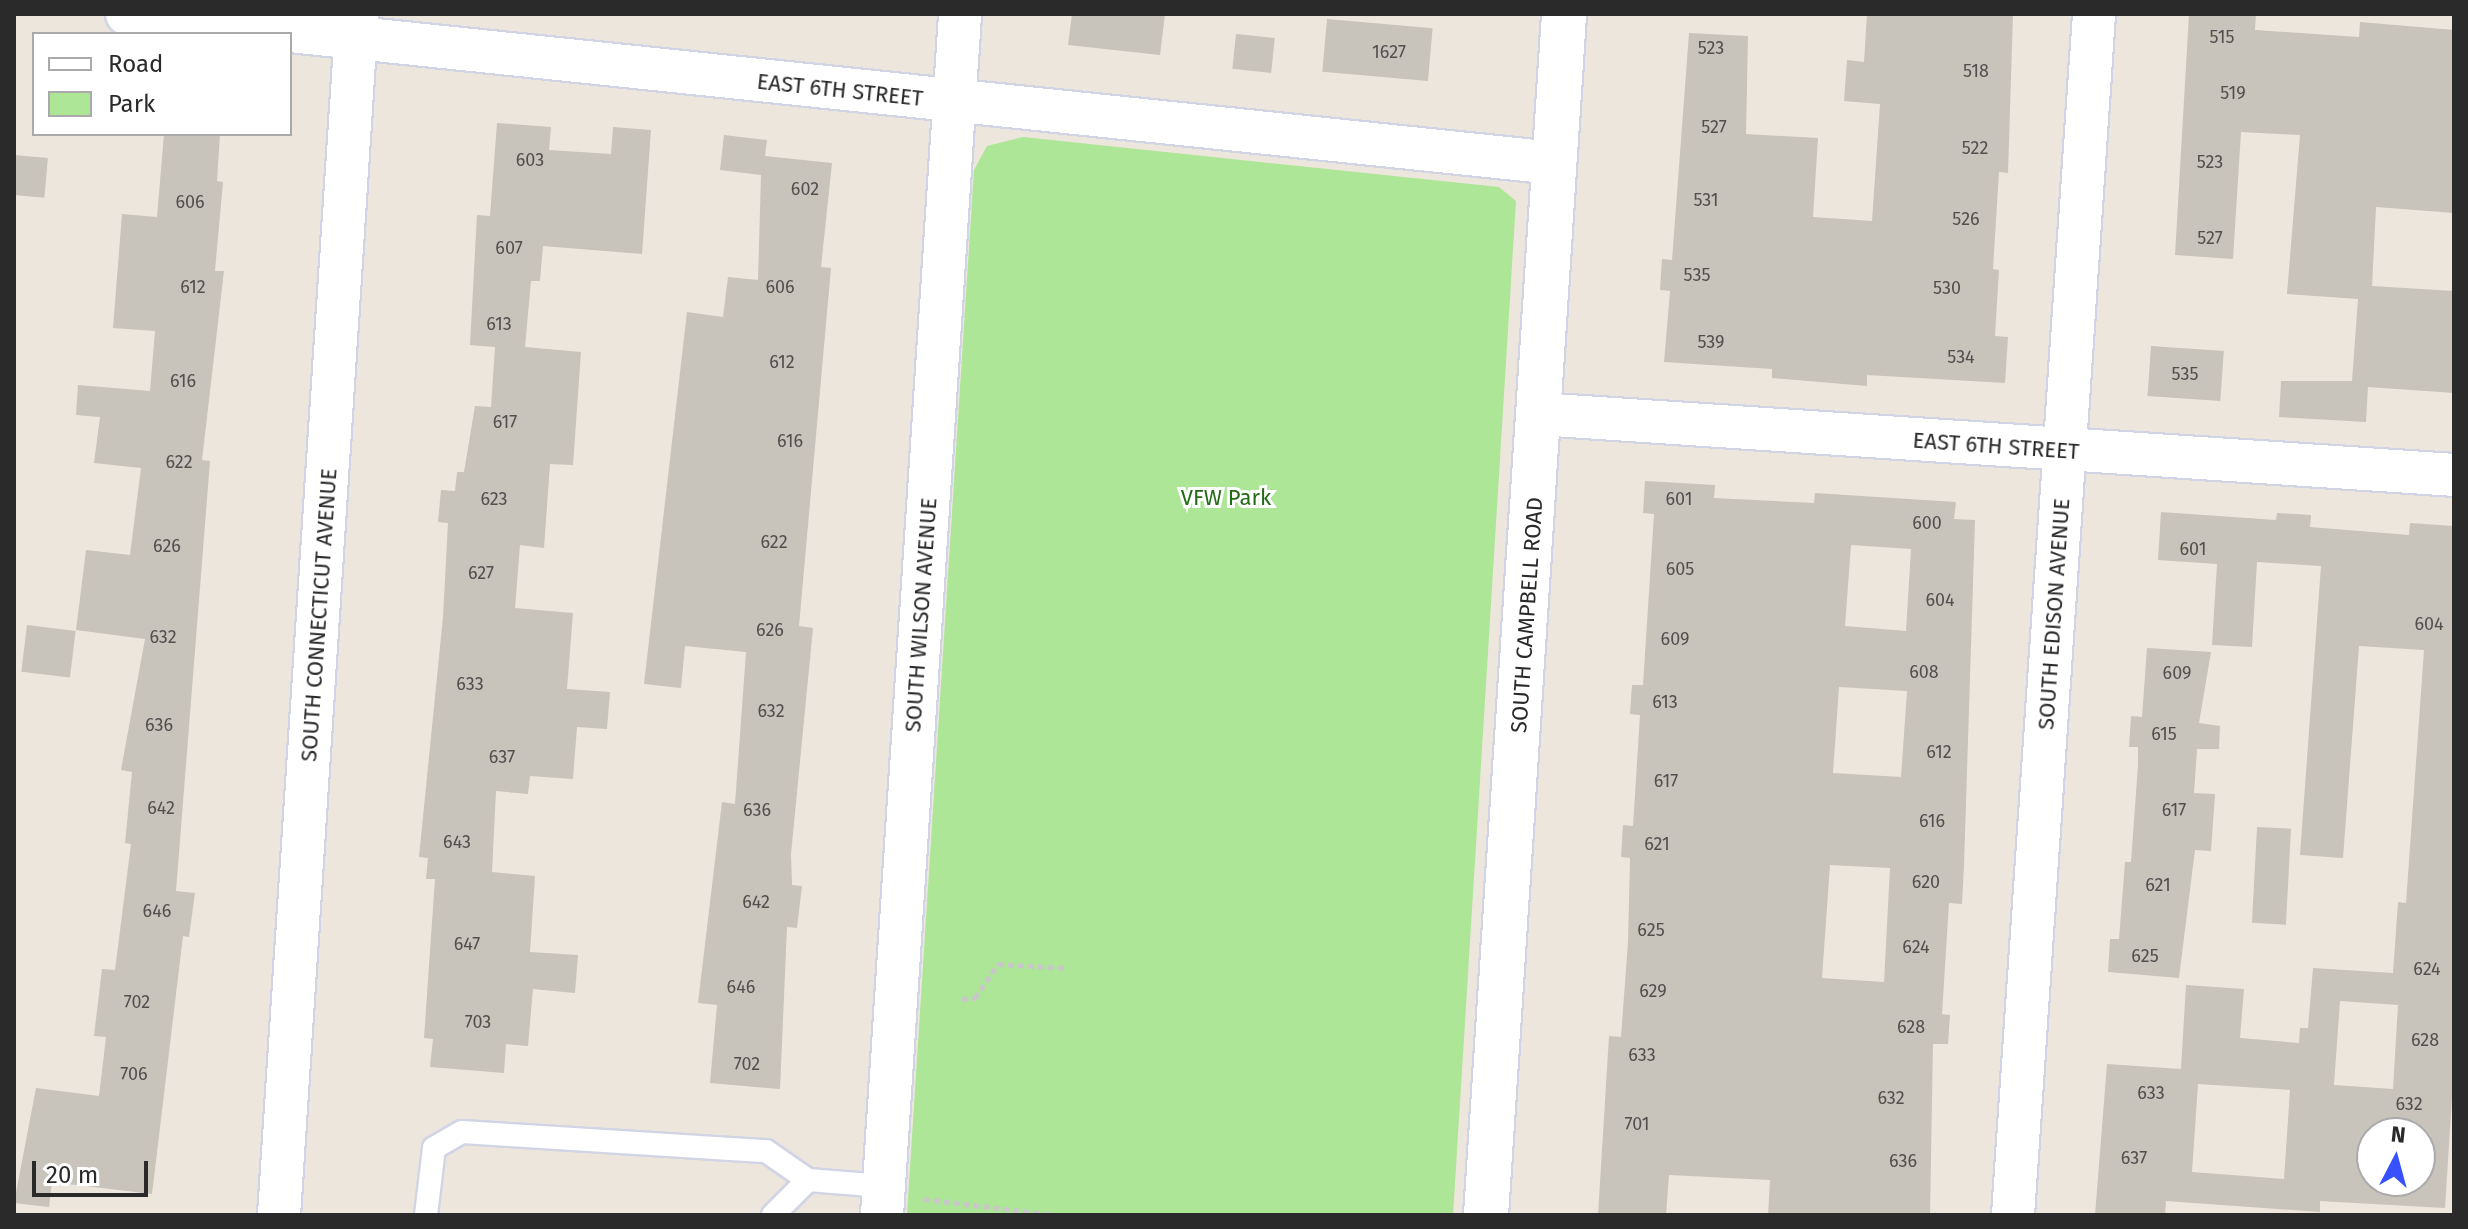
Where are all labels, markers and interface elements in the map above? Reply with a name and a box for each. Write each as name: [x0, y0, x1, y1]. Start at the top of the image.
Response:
house number: 515: [2210, 26, 2234, 48]
legend: [32, 32, 292, 136]
house number: 523: [1698, 37, 1724, 59]
house number: 1627: [1372, 41, 1406, 63]
text: Road: [108, 50, 163, 78]
house number: 518: [1963, 60, 1989, 82]
street label: EAST 6TH STREET: [756, 68, 924, 112]
house number: 519: [2220, 82, 2246, 104]
text: Park: [108, 90, 155, 118]
house number: 527: [1701, 116, 1727, 138]
house number: 522: [1962, 137, 1988, 159]
house number: 603: [516, 149, 544, 171]
house number: 523: [2197, 151, 2223, 173]
house number: 602: [791, 178, 819, 200]
house number: 531: [1693, 189, 1719, 211]
house number: 606: [175, 191, 205, 213]
house number: 526: [1952, 208, 1980, 230]
house number: 527: [2197, 227, 2223, 249]
house number: 607: [495, 237, 523, 259]
house number: 535: [1684, 264, 1710, 286]
house number: 612: [180, 276, 206, 298]
house number: 606: [765, 276, 795, 298]
house number: 530: [1933, 277, 1961, 299]
house number: 613: [486, 313, 512, 335]
house number: 539: [1697, 331, 1725, 353]
house number: 534: [1947, 346, 1975, 368]
house number: 612: [769, 351, 795, 373]
house number: 535: [2172, 363, 2198, 385]
house number: 616: [170, 370, 196, 392]
house number: 617: [493, 411, 517, 433]
street label: EAST 6TH STREET: [1912, 427, 2080, 465]
house number: 616: [777, 430, 803, 452]
house number: 622: [165, 451, 193, 473]
street label: SOUTH CONNECTICUT AVENUE: [296, 467, 342, 763]
park label: VFW Park: [1181, 485, 1271, 511]
house number: 623: [480, 488, 508, 510]
house number: 601: [1666, 488, 1692, 510]
street label: SOUTH CAMPBELL ROAD: [1506, 496, 1548, 734]
street label: SOUTH WILSON AVENUE: [900, 497, 942, 733]
street label: SOUTH EDISON AVENUE: [2033, 497, 2075, 731]
house number: 600: [1912, 512, 1942, 534]
house number: 622: [760, 531, 788, 553]
house number: 626: [153, 535, 181, 557]
house number: 601: [2180, 538, 2206, 560]
house number: 605: [1666, 558, 1694, 580]
house number: 627: [468, 562, 494, 584]
house number: 604: [1925, 589, 1955, 611]
house number: 604: [2414, 613, 2444, 635]
house number: 626: [756, 619, 784, 641]
house number: 632: [149, 626, 177, 648]
house number: 609: [1661, 628, 1689, 650]
house number: 608: [1909, 661, 1939, 683]
house number: 609: [2163, 662, 2191, 684]
house number: 633: [456, 673, 484, 695]
house number: 613: [1652, 691, 1678, 713]
house number: 632: [757, 700, 785, 722]
house number: 636: [145, 714, 173, 736]
house number: 615: [2151, 723, 2177, 745]
house number: 612: [1926, 741, 1952, 763]
house number: 637: [489, 746, 515, 768]
house number: 617: [1654, 770, 1678, 792]
house number: 642: [147, 797, 175, 819]
house number: 636: [743, 799, 771, 821]
house number: 617: [2162, 799, 2186, 821]
house number: 616: [1919, 810, 1945, 832]
house number: 643: [443, 831, 471, 853]
house number: 621: [1644, 833, 1670, 855]
house number: 620: [1912, 871, 1940, 893]
house number: 621: [2145, 874, 2171, 896]
house number: 642: [742, 891, 770, 913]
house number: 646: [143, 900, 171, 922]
house number: 625: [1637, 919, 1665, 941]
house number: 647: [454, 933, 480, 955]
house number: 624: [1902, 936, 1930, 958]
house number: 625: [2131, 945, 2159, 967]
house number: 624: [2413, 958, 2441, 980]
house number: 646: [727, 976, 755, 998]
house number: 629: [1639, 980, 1667, 1002]
house number: 702: [124, 991, 150, 1013]
house number: 703: [465, 1011, 491, 1033]
house number: 628: [1897, 1016, 1925, 1038]
house number: 628: [2411, 1029, 2439, 1051]
house number: 633: [1628, 1044, 1656, 1066]
house number: 702: [734, 1053, 760, 1075]
house number: 706: [120, 1063, 148, 1085]
house number: 633: [2137, 1082, 2165, 1104]
house number: 632: [1877, 1087, 1905, 1109]
house number: 632: [2395, 1093, 2423, 1115]
house number: 701: [1624, 1113, 1650, 1135]
north arrow: [2356, 1117, 2436, 1197]
text: N: [2390, 1120, 2407, 1149]
scale bar: [36, 1145, 152, 1195]
house number: 637: [2121, 1147, 2147, 1169]
house number: 636: [1889, 1150, 1917, 1172]
text: 20 m: [46, 1161, 98, 1189]

